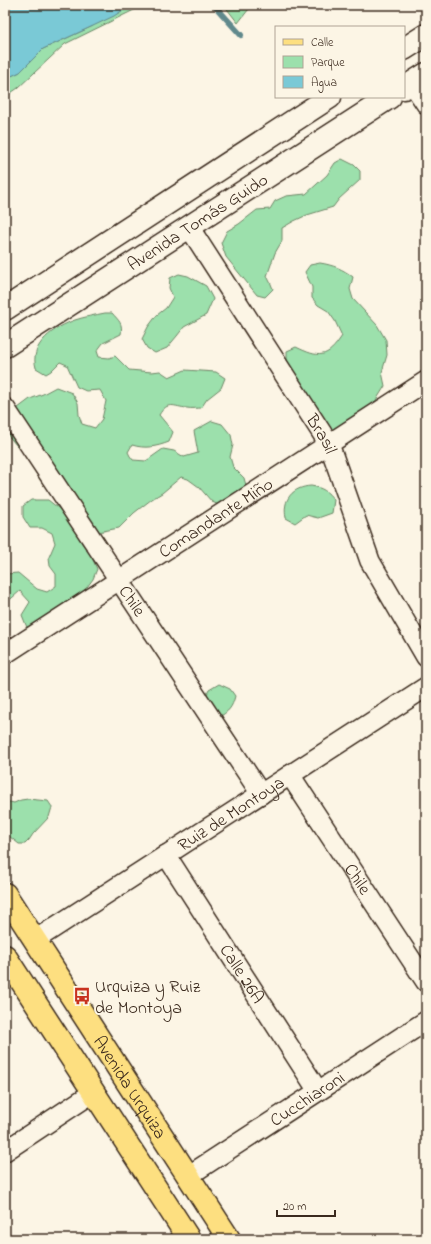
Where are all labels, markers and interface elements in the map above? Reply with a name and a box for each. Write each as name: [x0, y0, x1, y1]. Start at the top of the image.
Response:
legend: [275, 26, 405, 98]
text: Calle: [311, 34, 334, 52]
text: Parque: [311, 54, 345, 72]
text: Agua: [311, 74, 337, 93]
street label: Avenida Tomás Guido: [123, 168, 274, 279]
street label: Brasil: [298, 409, 342, 458]
street label: Comandante Miño: [154, 472, 279, 566]
street label: Chile: [111, 581, 151, 623]
street label: Ruiz de Montoya: [173, 771, 290, 859]
street label: Chile: [337, 859, 377, 901]
street label: Calle 26A: [212, 940, 270, 1010]
place label: Urquiza y Ruiz de Montoya: [95, 975, 201, 1022]
bus stop icon: Urquiza y Ruiz de Montoya: [72, 986, 92, 1006]
street label: Avenida Urquiza: [85, 1031, 172, 1145]
street label: Cucchiaroni: [265, 1066, 351, 1134]
scale bar: [277, 1192, 335, 1218]
text: 20 m: [283, 1198, 306, 1216]

